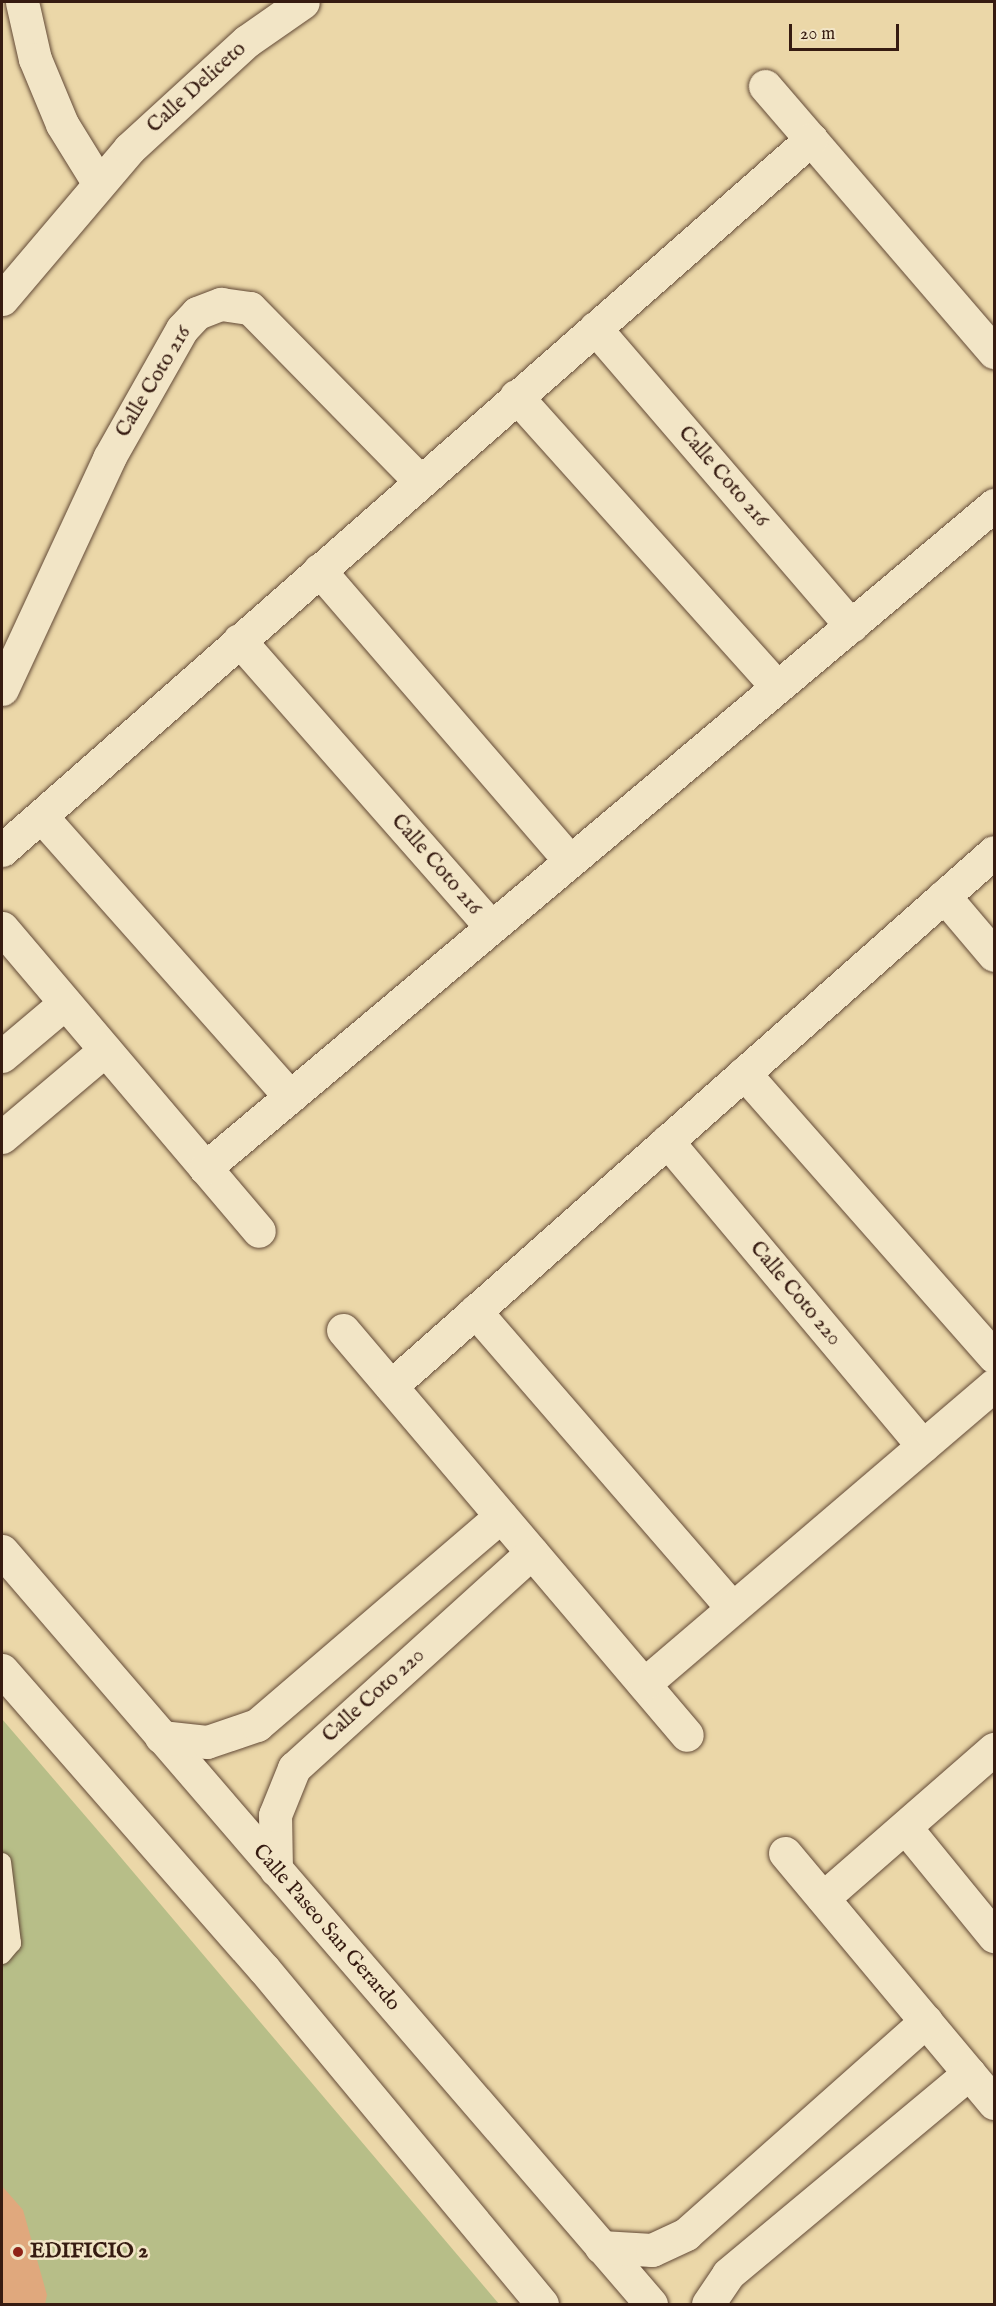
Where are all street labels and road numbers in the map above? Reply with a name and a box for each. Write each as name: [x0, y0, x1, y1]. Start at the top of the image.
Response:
street label: Calle Deliceto: [142, 37, 252, 139]
street label: Calle Coto 216: [111, 322, 197, 442]
street label: Calle Coto 216: [672, 421, 774, 533]
street label: Calle Coto 216: [385, 809, 487, 921]
street label: Calle Coto 220: [744, 1236, 846, 1352]
street label: Calle Coto 220: [318, 1643, 430, 1749]
street label: Calle Paseo San Gerardo: [247, 1839, 405, 2017]

